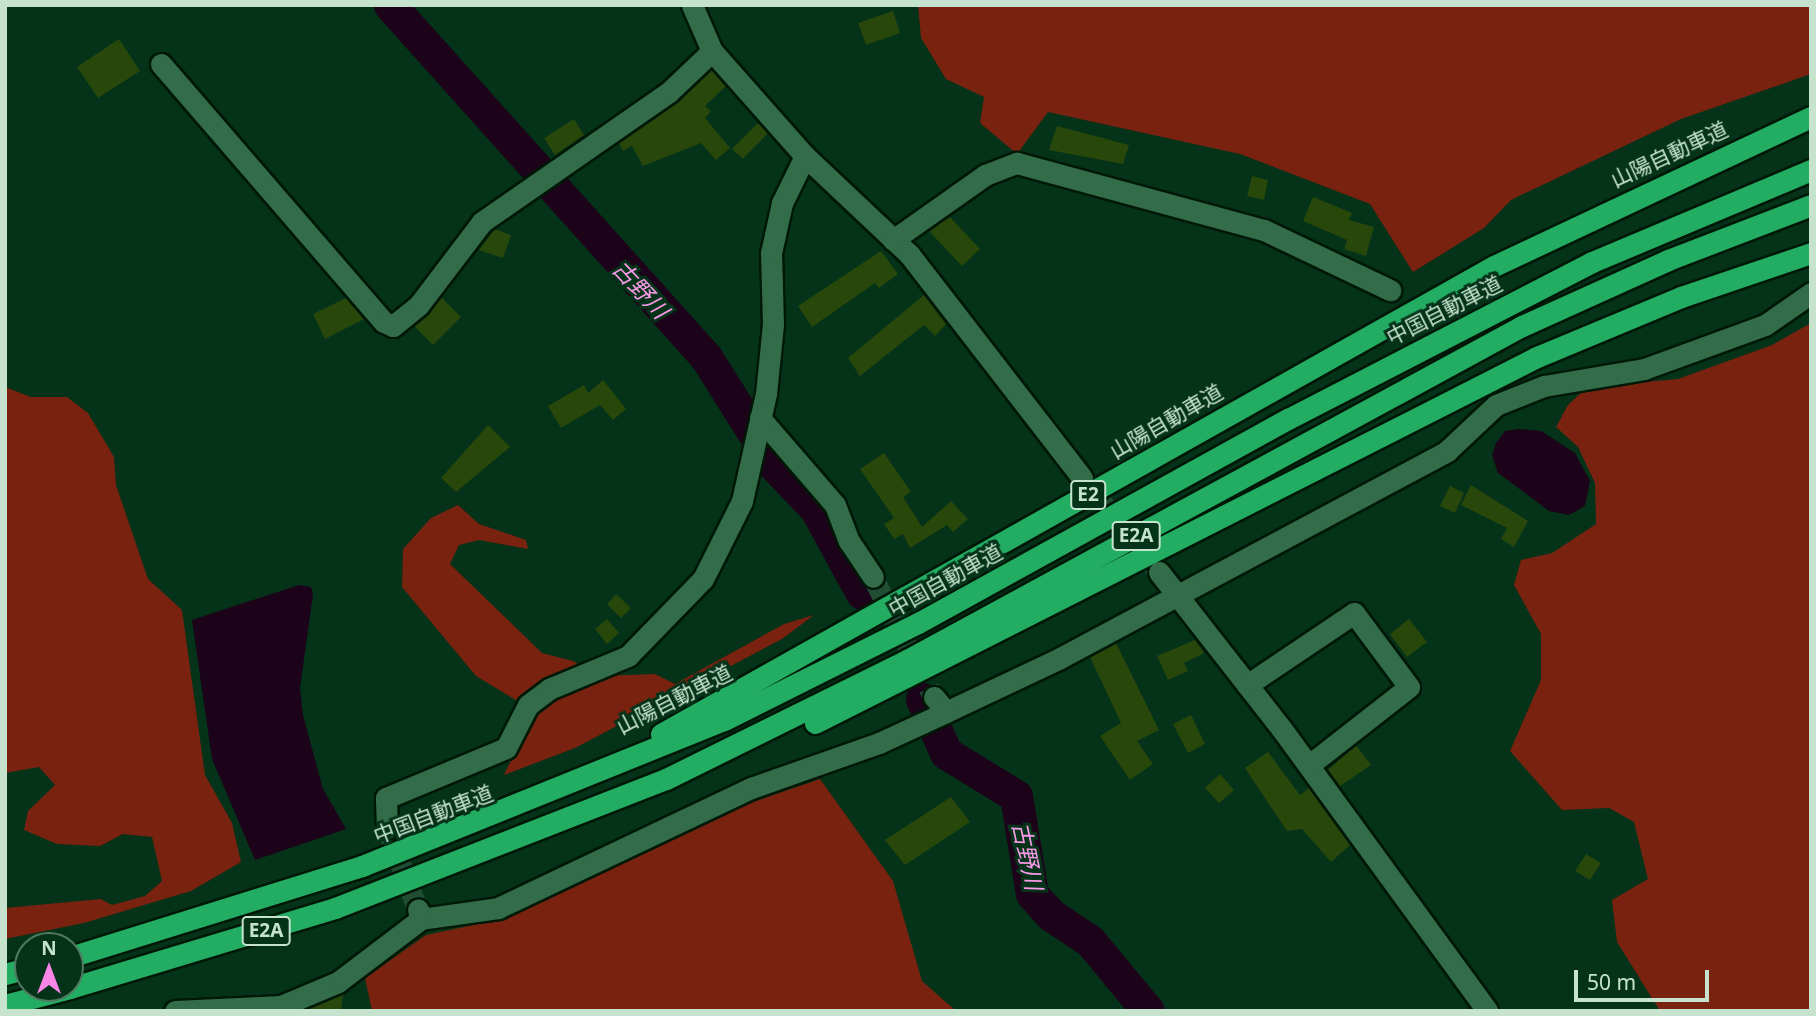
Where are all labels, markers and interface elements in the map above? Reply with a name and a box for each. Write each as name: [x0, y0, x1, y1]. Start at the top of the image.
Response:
street label: 山陽自動車道: [1607, 116, 1731, 192]
water label: 古野川: [607, 254, 675, 324]
street label: 中国自動車道: [1382, 270, 1506, 350]
street label: 山陽自動車道: [1105, 379, 1227, 463]
road number: E2: [1069, 480, 1107, 510]
road number: E2A: [1112, 520, 1160, 552]
street label: 中国自動車道: [884, 538, 1006, 622]
street label: 山陽自動車道: [612, 659, 736, 739]
street label: 中国自動車道: [370, 780, 496, 848]
water label: 古野川: [1007, 819, 1049, 893]
road number: E2A: [242, 916, 290, 946]
north arrow: [14, 932, 84, 1002]
text: N: [41, 935, 57, 961]
scale bar: [1578, 956, 1713, 1000]
text: 50 m: [1587, 968, 1636, 996]

